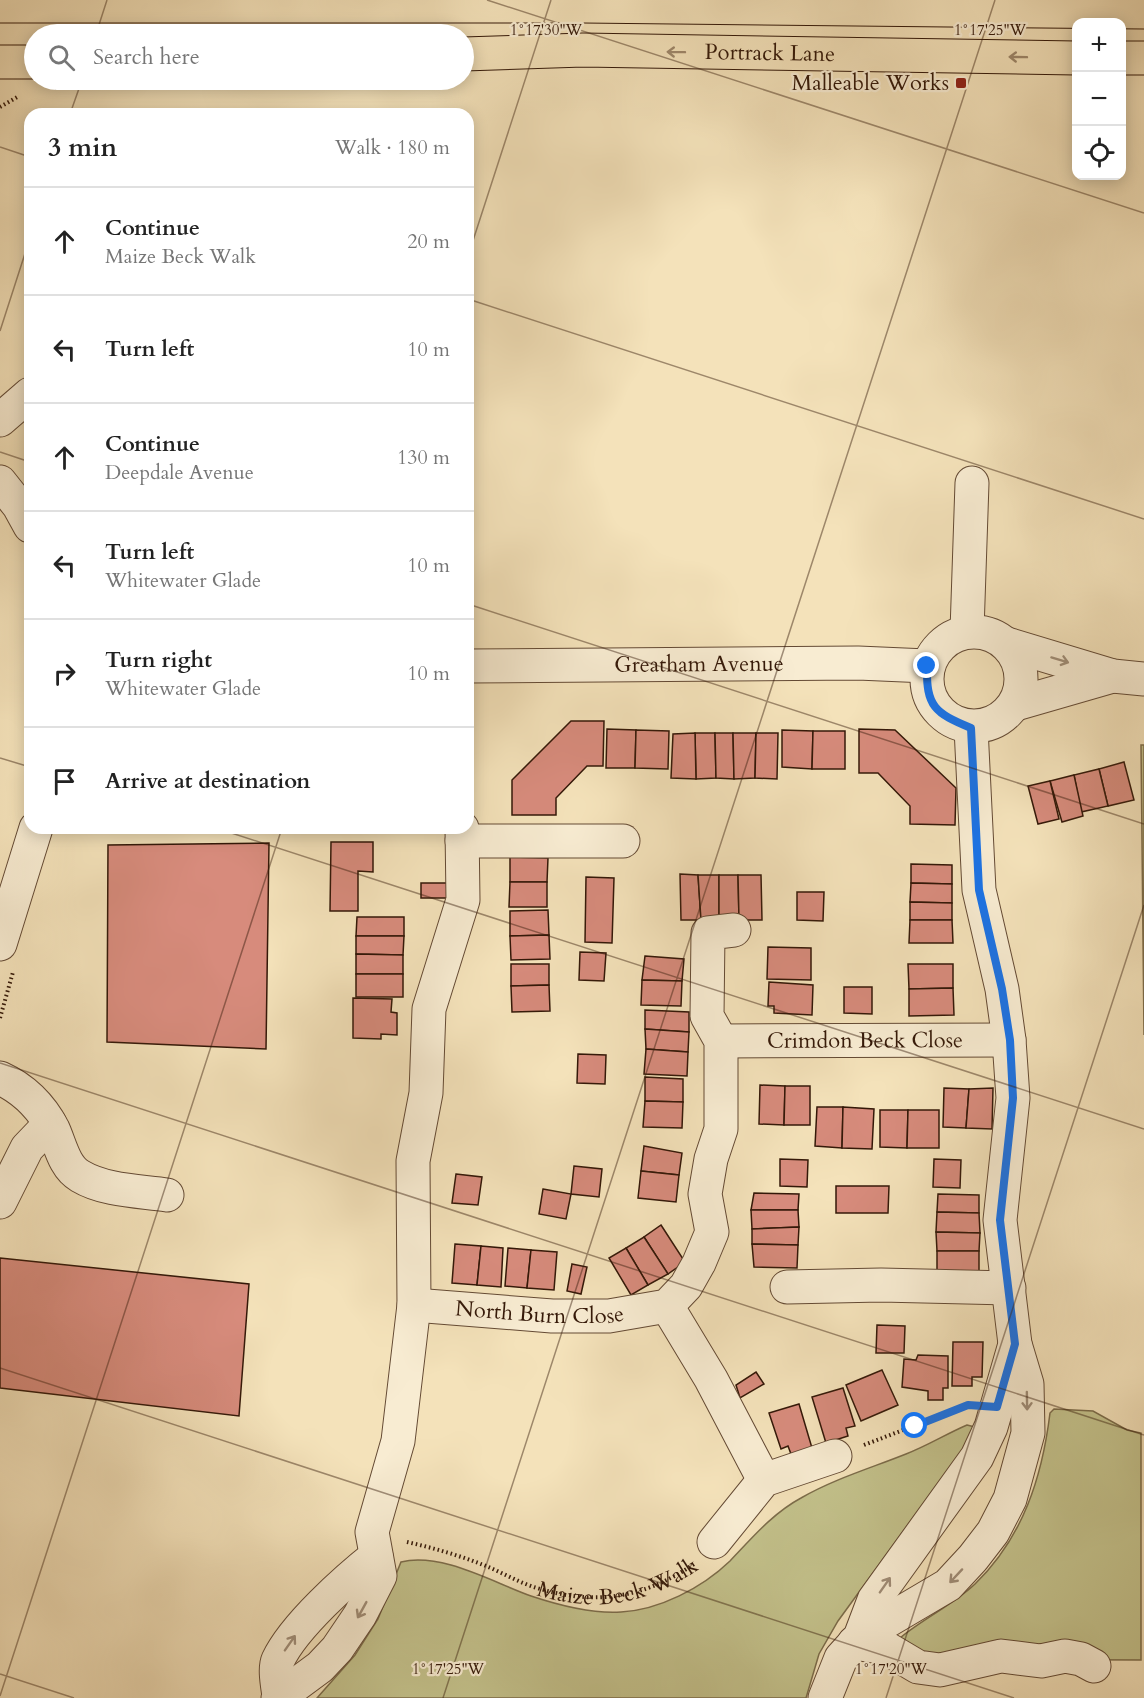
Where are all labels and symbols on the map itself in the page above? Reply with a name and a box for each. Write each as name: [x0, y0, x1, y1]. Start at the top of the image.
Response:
text: 1°17'30"W: [510, 20, 583, 40]
text: 1°17'25"W: [954, 20, 1027, 40]
street label: Portrack Lane: [704, 37, 835, 69]
one-way arrow: [667, 46, 687, 58]
one-way arrow: [1009, 51, 1029, 63]
place label: Malleable Works: [791, 68, 949, 98]
marker: Malleable Works: [954, 76, 968, 90]
street label: Greatham Avenue: [614, 649, 784, 680]
route end: [913, 652, 939, 678]
one-way arrow: [1050, 655, 1069, 666]
street label: Crimdon Beck Close: [767, 1025, 963, 1056]
street label: North Burn Close: [454, 1293, 626, 1331]
one-way arrow: [1021, 1391, 1033, 1411]
route start: [901, 1412, 927, 1438]
street label: Maize Beck Walk: [534, 1550, 704, 1612]
one-way arrow: [949, 1568, 963, 1583]
one-way arrow: [879, 1577, 891, 1593]
one-way arrow: [356, 1600, 367, 1618]
one-way arrow: [284, 1635, 296, 1652]
text: 1°17'25"W: [412, 1659, 485, 1679]
text: 1°17'20"W: [855, 1659, 928, 1679]

